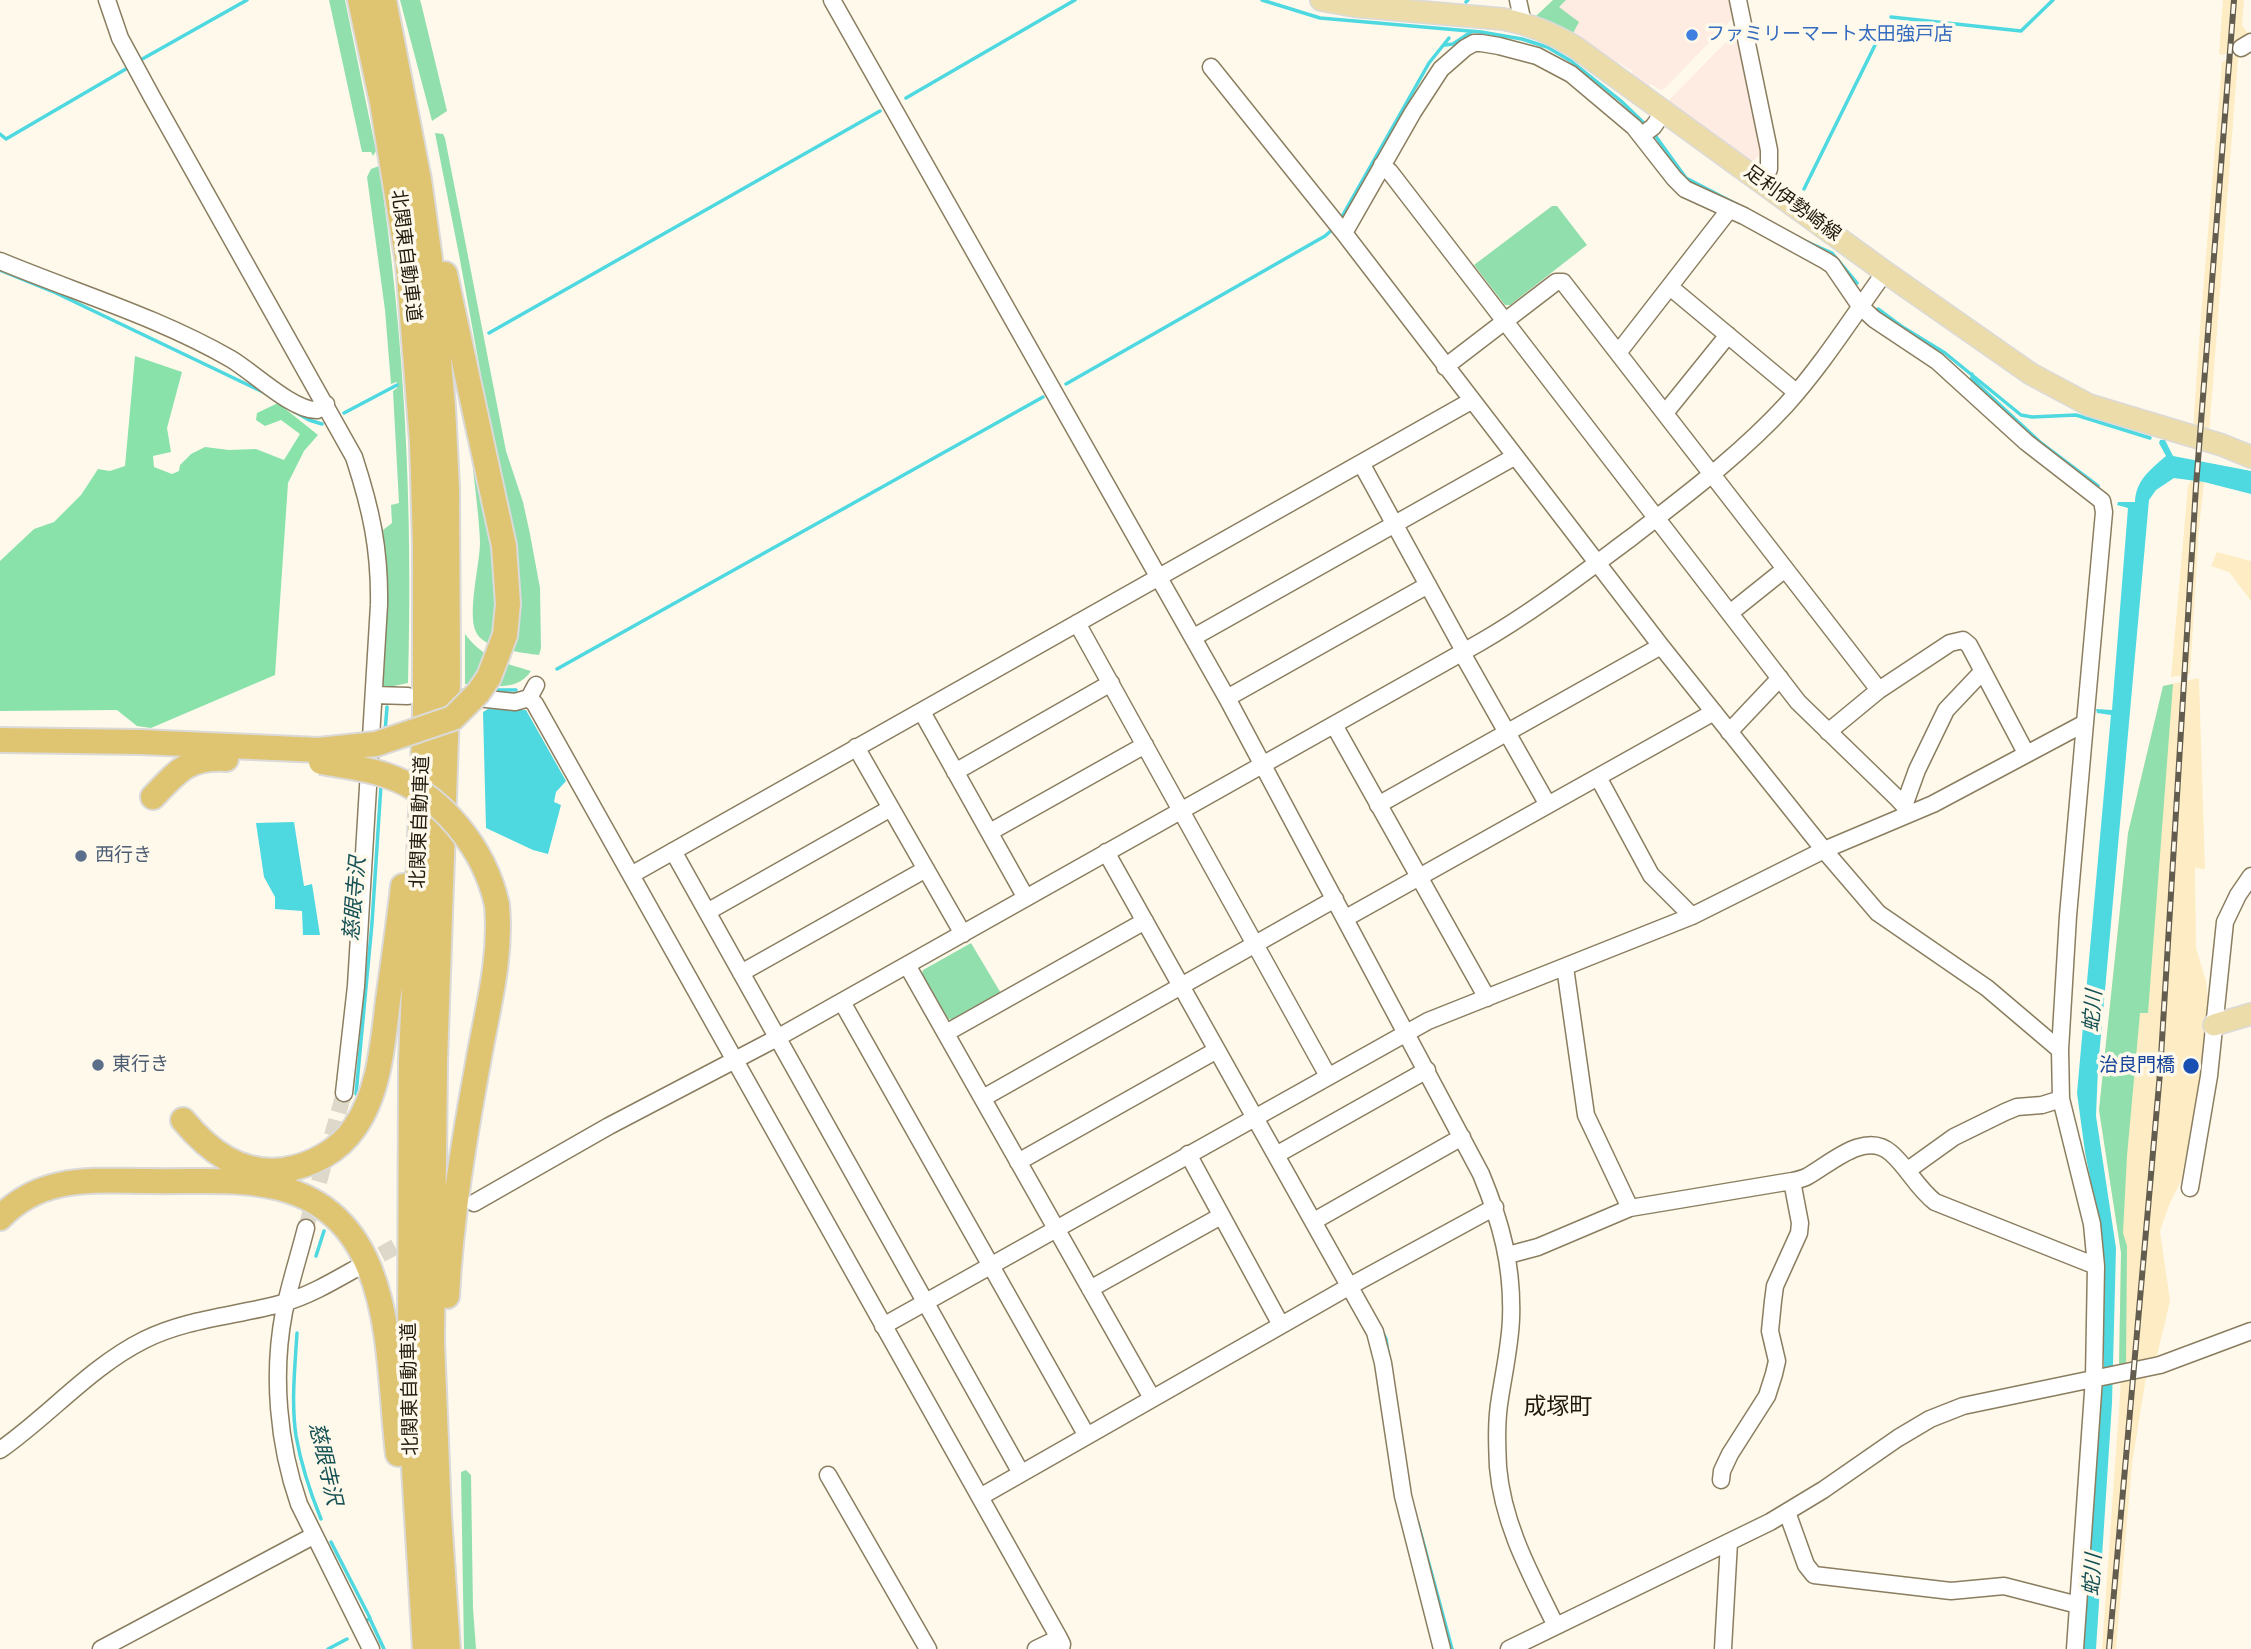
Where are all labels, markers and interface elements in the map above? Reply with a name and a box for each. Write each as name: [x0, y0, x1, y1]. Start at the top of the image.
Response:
place label: ファミリーマート太田強戸店: [1706, 24, 1953, 46]
marker: ファミリーマート太田強戸店: [1684, 27, 1700, 43]
street label: 足利伊勢崎線: [1739, 161, 1845, 247]
street label: 北関東自動車道: [386, 189, 424, 323]
street label: 北関東自動車道: [407, 755, 435, 889]
place label: 西行き: [95, 845, 152, 867]
marker: 西行き: [73, 848, 89, 864]
water label: 慈眼寺沢: [340, 856, 372, 942]
water label: 蛇川: [2080, 989, 2108, 1033]
place label: 東行き: [112, 1054, 169, 1076]
place label: 治良門橋: [2099, 1055, 2175, 1077]
marker: 治良門橋: [2181, 1056, 2201, 1076]
marker: 東行き: [90, 1057, 106, 1073]
street label: 北関東自動車道: [398, 1322, 424, 1456]
district label: 成塚町: [1524, 1394, 1592, 1422]
water label: 慈眼寺沢: [302, 1420, 346, 1508]
water label: 蛇川: [2080, 1553, 2108, 1597]

